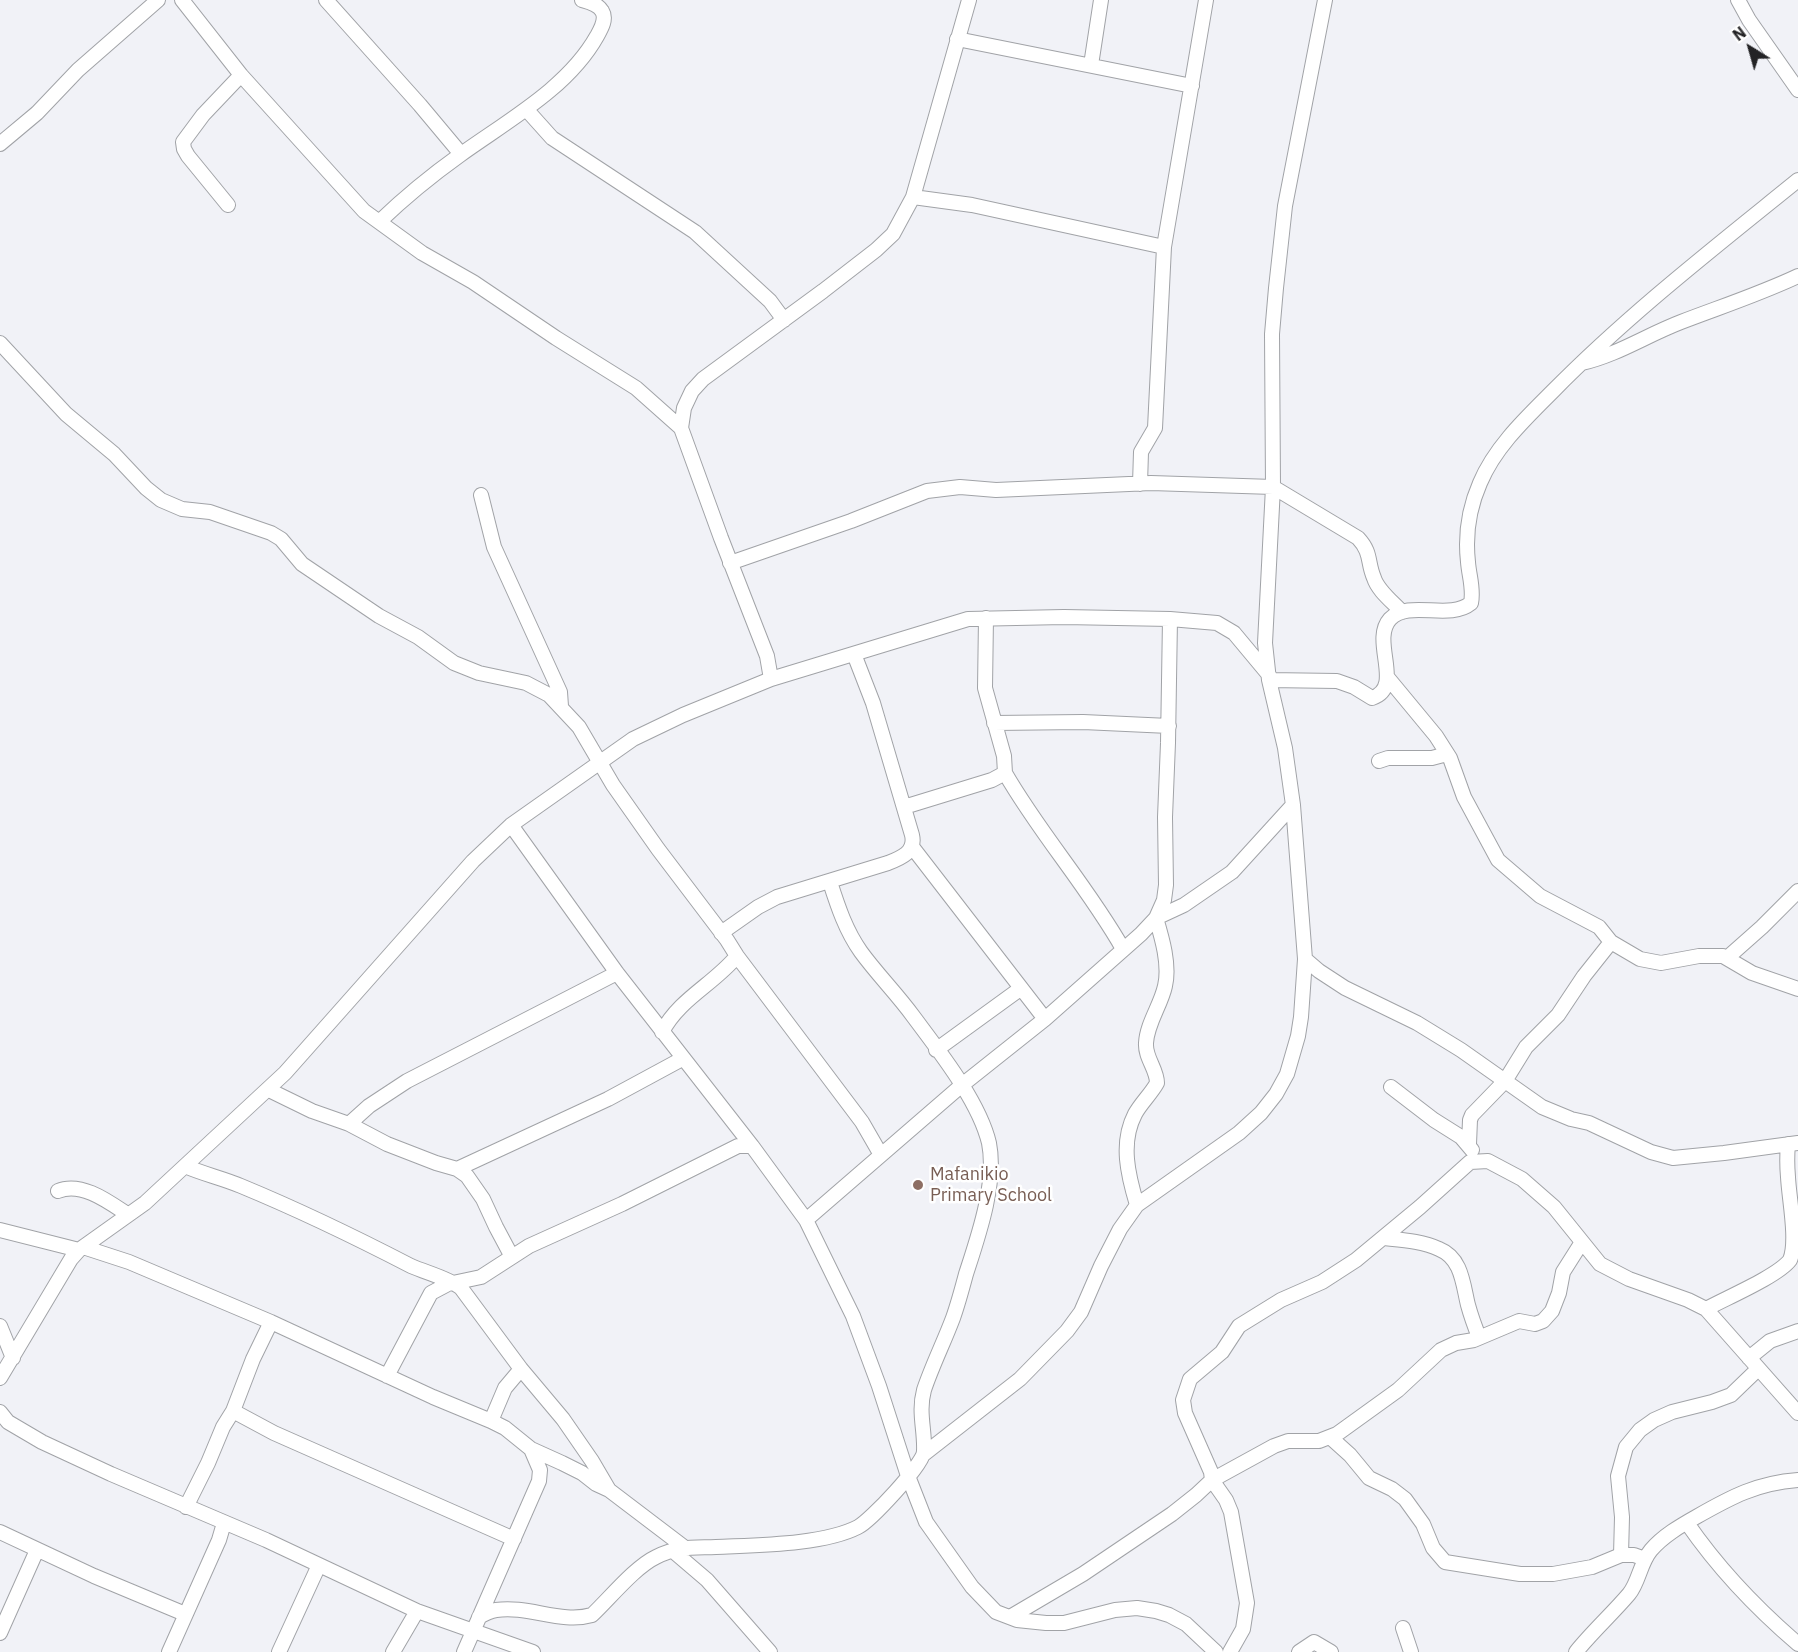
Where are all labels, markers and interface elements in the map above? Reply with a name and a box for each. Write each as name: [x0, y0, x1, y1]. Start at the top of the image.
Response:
north arrow: [1720, 18, 1780, 78]
text: N: [1729, 22, 1750, 45]
place label: Mafanikio Primary School: [930, 1164, 1052, 1206]
marker: Mafanikio Primary School: [911, 1178, 925, 1192]

